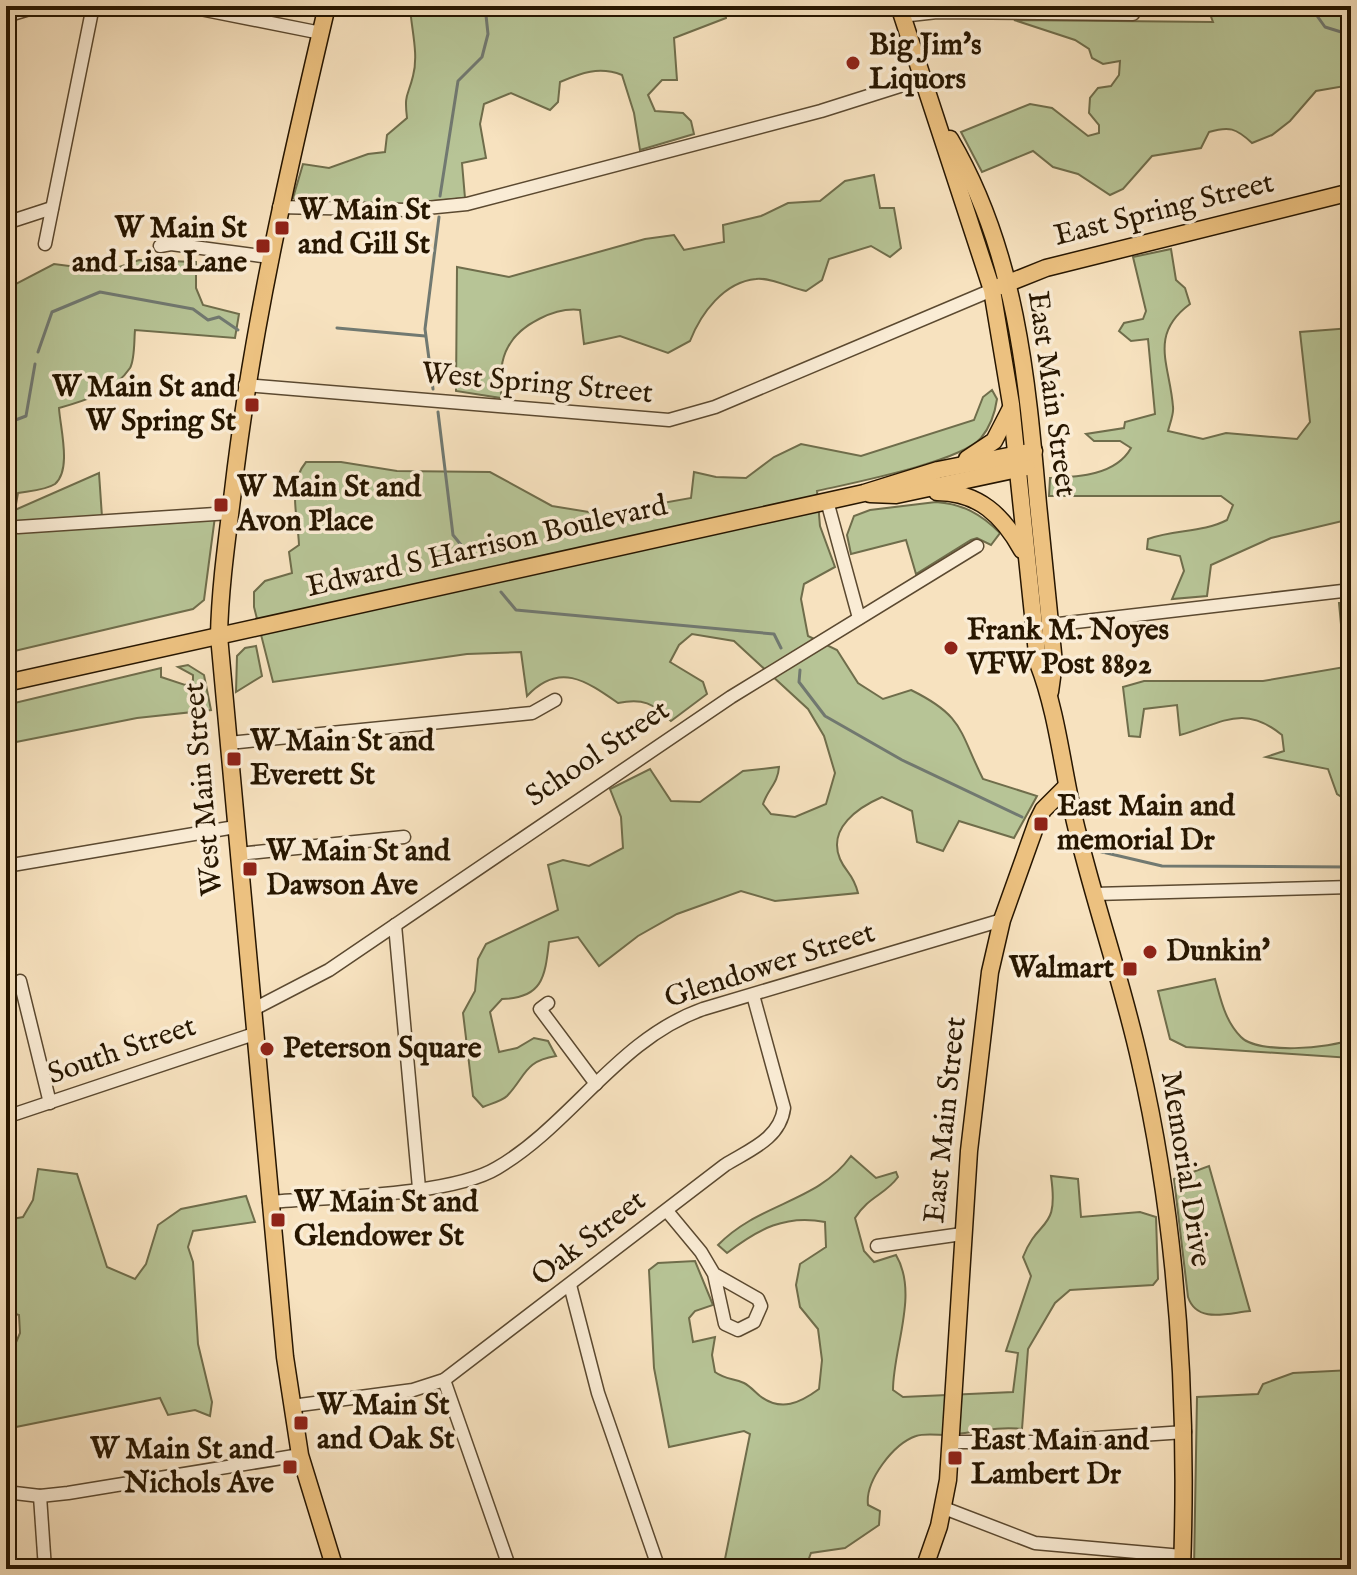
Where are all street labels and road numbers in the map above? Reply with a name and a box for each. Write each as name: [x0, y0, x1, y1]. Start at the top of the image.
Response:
street label: East Spring Street: [1050, 164, 1278, 256]
street label: East Main Street: [1018, 289, 1084, 499]
street label: West Spring Street: [420, 355, 654, 413]
street label: Edward S Harrison Boulevard: [303, 487, 672, 607]
street label: West Main Street: [176, 680, 232, 898]
street label: School Street: [519, 692, 677, 816]
street label: Glendower Street: [660, 914, 880, 1018]
street label: South Street: [43, 1008, 201, 1094]
street label: East Main Street: [916, 1015, 976, 1225]
street label: Memorial Drive: [1151, 1068, 1219, 1270]
street label: Oak Street: [524, 1182, 654, 1296]

